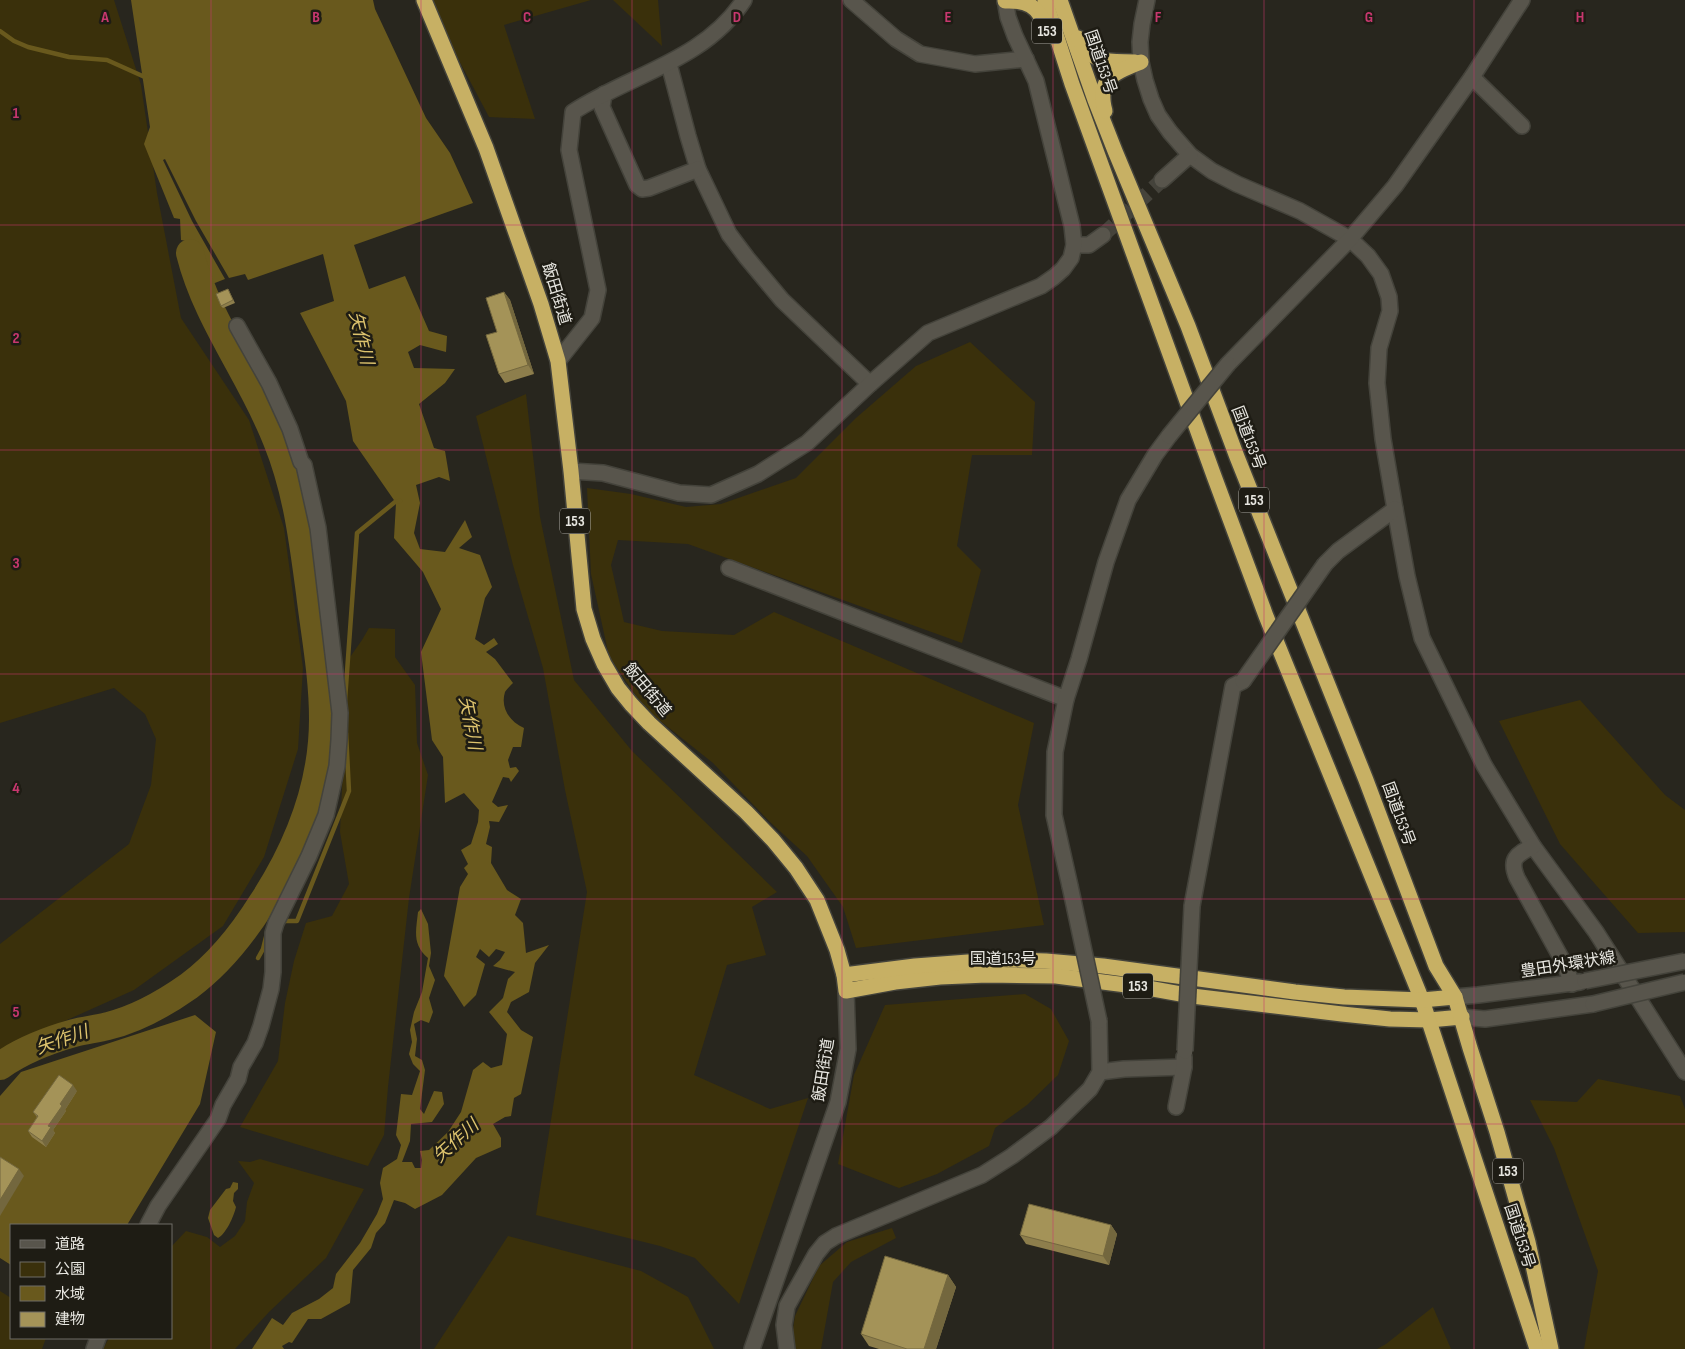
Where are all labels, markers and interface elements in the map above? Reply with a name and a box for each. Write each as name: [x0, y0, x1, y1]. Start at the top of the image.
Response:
text: A: [100, 8, 109, 27]
text: B: [312, 8, 320, 27]
text: C: [523, 8, 531, 27]
text: D: [733, 8, 741, 27]
text: E: [945, 8, 952, 27]
text: F: [1155, 8, 1162, 27]
text: G: [1365, 8, 1373, 27]
text: H: [1576, 8, 1584, 27]
road number: 153: [1032, 18, 1062, 44]
street label: 国道153号: [1080, 27, 1120, 97]
text: 1: [13, 104, 20, 123]
street label: 飯田街道: [538, 261, 574, 327]
water label: 矢作川: [345, 309, 378, 369]
text: 2: [12, 329, 20, 348]
street label: 国道153号: [1227, 403, 1269, 473]
road number: 153: [1239, 488, 1269, 512]
road number: 153: [560, 508, 590, 534]
text: 3: [12, 554, 20, 573]
street label: 飯田街道: [619, 659, 675, 721]
water label: 矢作川: [455, 694, 486, 753]
text: 4: [12, 779, 20, 798]
street label: 国道153号: [1378, 779, 1418, 849]
street label: 豊田外環状線: [1519, 948, 1617, 982]
street label: 国道153号: [970, 950, 1036, 969]
road number: 153: [1123, 974, 1153, 998]
text: 5: [12, 1003, 20, 1022]
water label: 矢作川: [33, 1021, 93, 1059]
street label: 飯田街道: [810, 1037, 838, 1103]
water label: 矢作川: [429, 1114, 485, 1167]
road number: 153: [1493, 1158, 1523, 1184]
street label: 国道153号: [1500, 1201, 1538, 1271]
legend: [10, 1224, 172, 1339]
text: 道路: [55, 1235, 85, 1254]
text: 公園: [55, 1260, 85, 1279]
text: 水域: [55, 1285, 85, 1304]
text: 建物: [55, 1310, 85, 1329]

